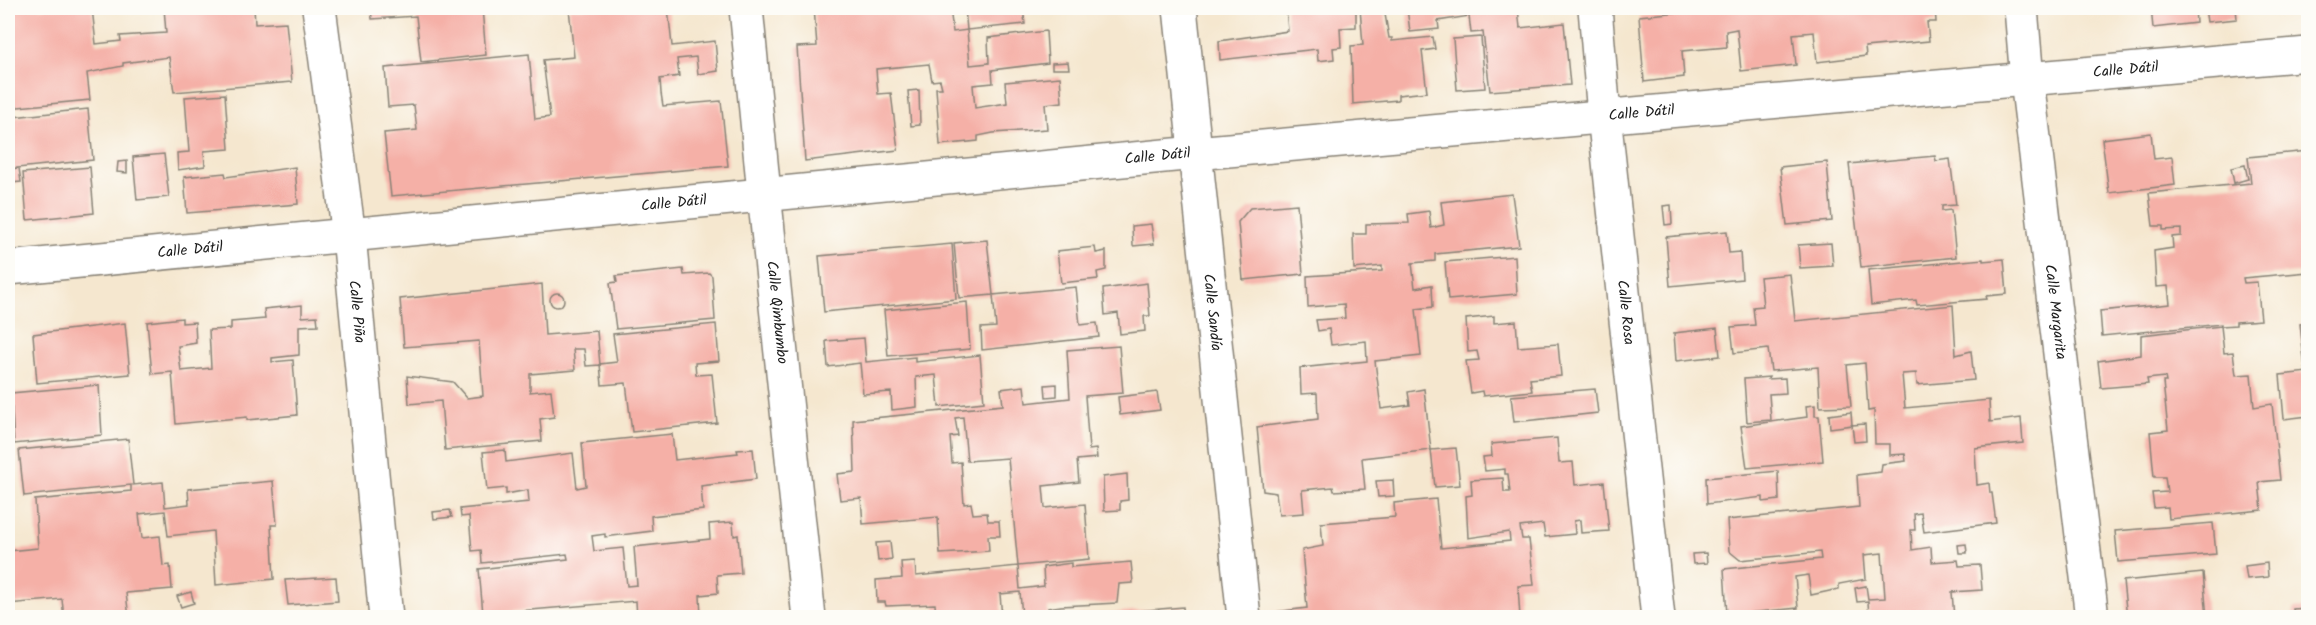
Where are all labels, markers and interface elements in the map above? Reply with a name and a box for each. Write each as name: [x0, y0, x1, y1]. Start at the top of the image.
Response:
street label: Calle Dátil: [2092, 55, 2160, 85]
street label: Calle Dátil: [1608, 98, 1676, 128]
street label: Calle Dátil: [1124, 141, 1192, 172]
street label: Calle Dátil: [640, 188, 708, 219]
street label: Calle Dátil: [156, 235, 224, 265]
street label: Calle Qimbumbo: [759, 260, 794, 365]
street label: Calle Margarita: [2037, 263, 2073, 361]
street label: Calle Sandía: [1196, 273, 1228, 352]
street label: Calle Piña: [341, 279, 371, 344]
street label: Calle Rosa: [1610, 279, 1641, 346]

